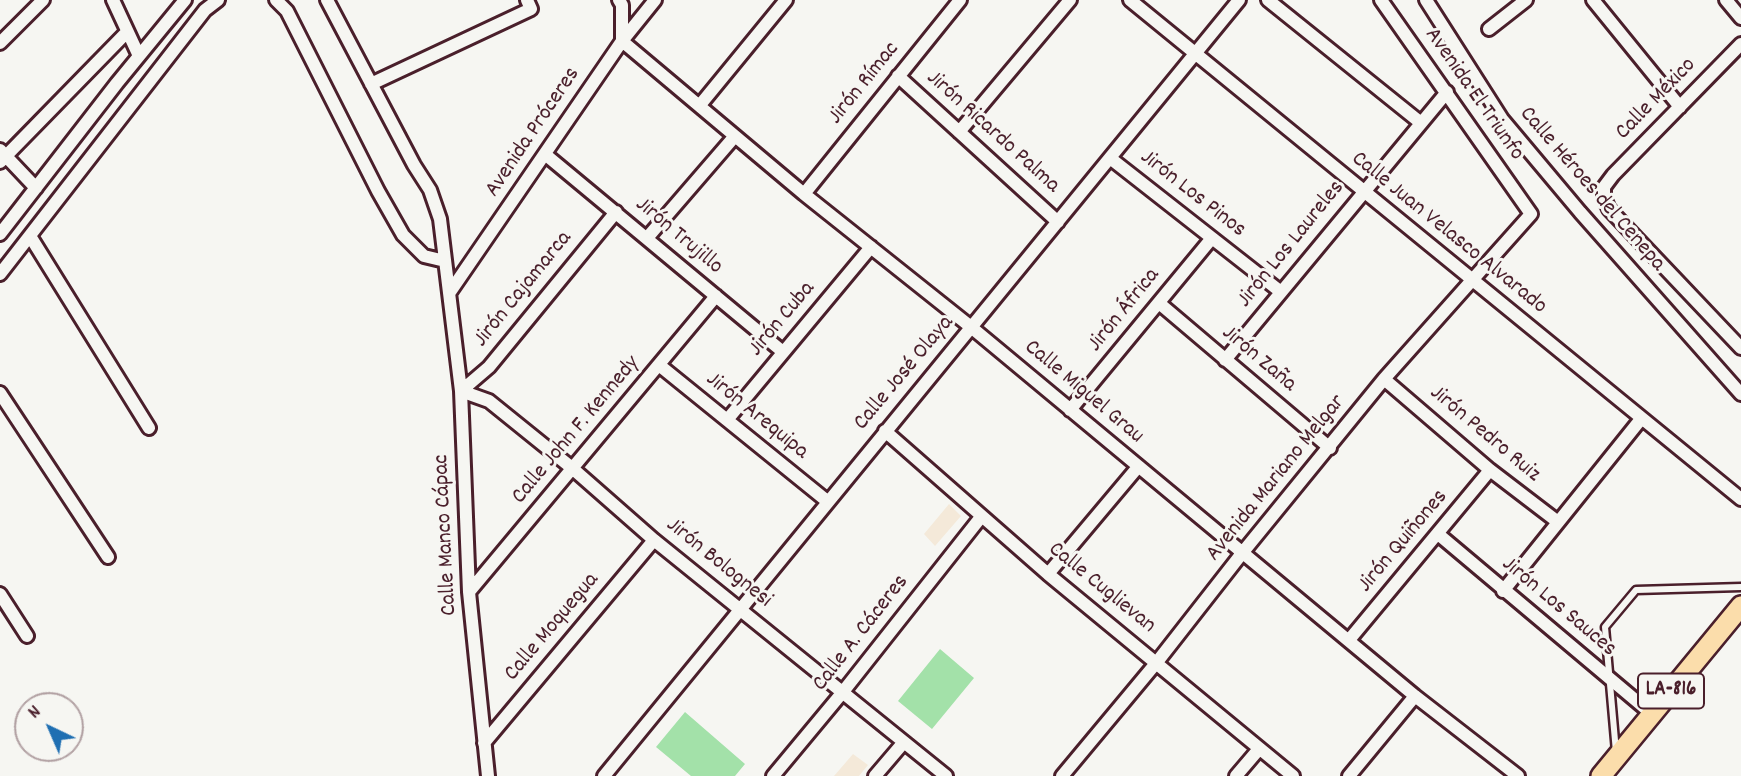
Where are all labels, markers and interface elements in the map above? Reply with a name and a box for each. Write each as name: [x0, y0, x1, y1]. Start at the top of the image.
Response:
street label: Avenida El Triunfo: [1417, 23, 1529, 167]
street label: Jirón Rímac: [823, 37, 907, 131]
street label: Calle México: [1611, 53, 1703, 147]
street label: Avenida Próceres: [480, 63, 588, 203]
street label: Jirón Ricardo Palma: [919, 66, 1065, 200]
street label: Calle Héroes del Cenepa: [1512, 102, 1670, 278]
street label: Jirón Los Pinos: [1133, 145, 1251, 245]
street label: Calle Juan Velasco Alvarado: [1344, 146, 1552, 322]
street label: Jirón Los Laureles: [1232, 176, 1352, 314]
street label: Jirón Trujillo: [628, 192, 728, 282]
street label: Jirón Cajamarca: [469, 226, 579, 354]
street label: Jirón África: [1083, 263, 1167, 359]
street label: Jirón Cuba: [744, 277, 822, 363]
street label: Calle José Olaya: [849, 311, 961, 437]
street label: Jirón Zaña: [1215, 321, 1301, 399]
street label: Calle Miguel Grau: [1017, 335, 1149, 451]
street label: Calle John F. Kennedy: [507, 351, 647, 511]
street label: Jirón Arequipa: [699, 367, 813, 467]
street label: Jirón Pedro Ruiz: [1423, 380, 1545, 490]
street label: Avenida Mariano Melgar: [1201, 390, 1353, 568]
street label: Calle Manco Cápac: [429, 454, 465, 616]
street label: Jirón Quiñones: [1353, 485, 1455, 599]
street label: Jirón Bolognesi: [659, 513, 777, 615]
street label: Calle Cuglievan: [1042, 537, 1160, 641]
street label: Jirón Los Sauces: [1495, 552, 1621, 664]
street label: Calle Moquegua: [500, 568, 606, 688]
street label: Calle A. Cáceres: [808, 570, 916, 698]
road number: LA-816: [1638, 674, 1704, 708]
north arrow: [14, 692, 84, 762]
text: N: [23, 700, 48, 726]

